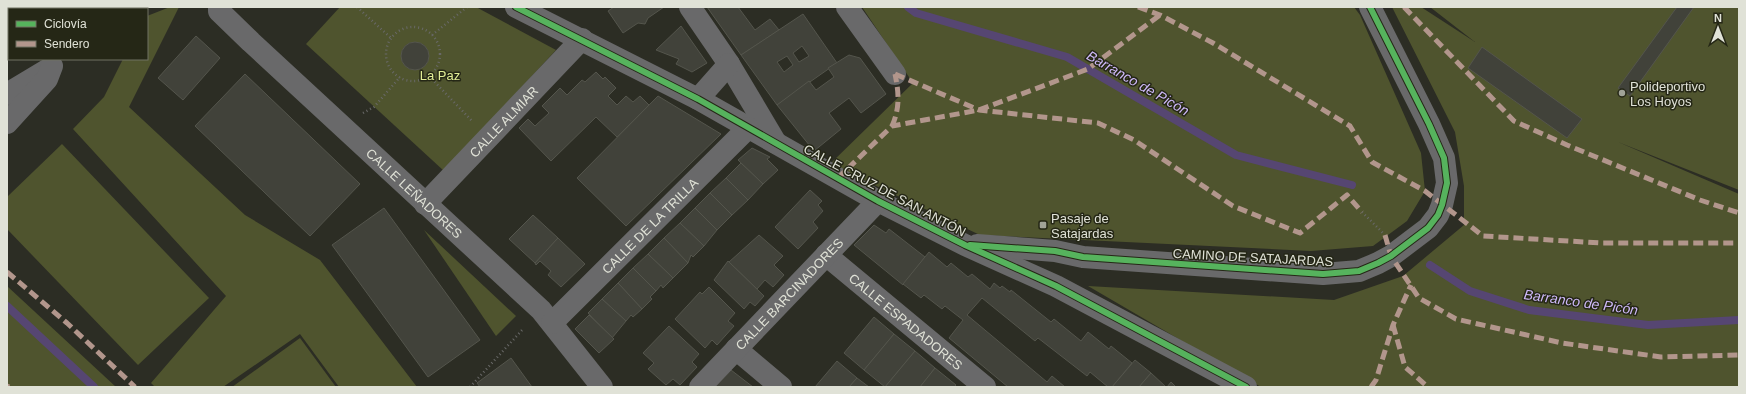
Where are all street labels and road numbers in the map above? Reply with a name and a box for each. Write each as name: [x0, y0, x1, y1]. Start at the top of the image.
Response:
street label: CALLE ALMIAR: [467, 83, 541, 160]
street label: CALLE CRUZ DE SAN ANTÓN: [801, 141, 968, 240]
street label: CALLE LEÑADORES: [363, 145, 465, 242]
street label: CALLE DE LA TRILLA: [599, 175, 702, 277]
street label: CALLE BARCINADORES: [733, 235, 847, 353]
street label: CAMINO DE SATAJARDAS: [1172, 246, 1334, 269]
street label: CALLE ESPADADORES: [846, 270, 966, 373]

